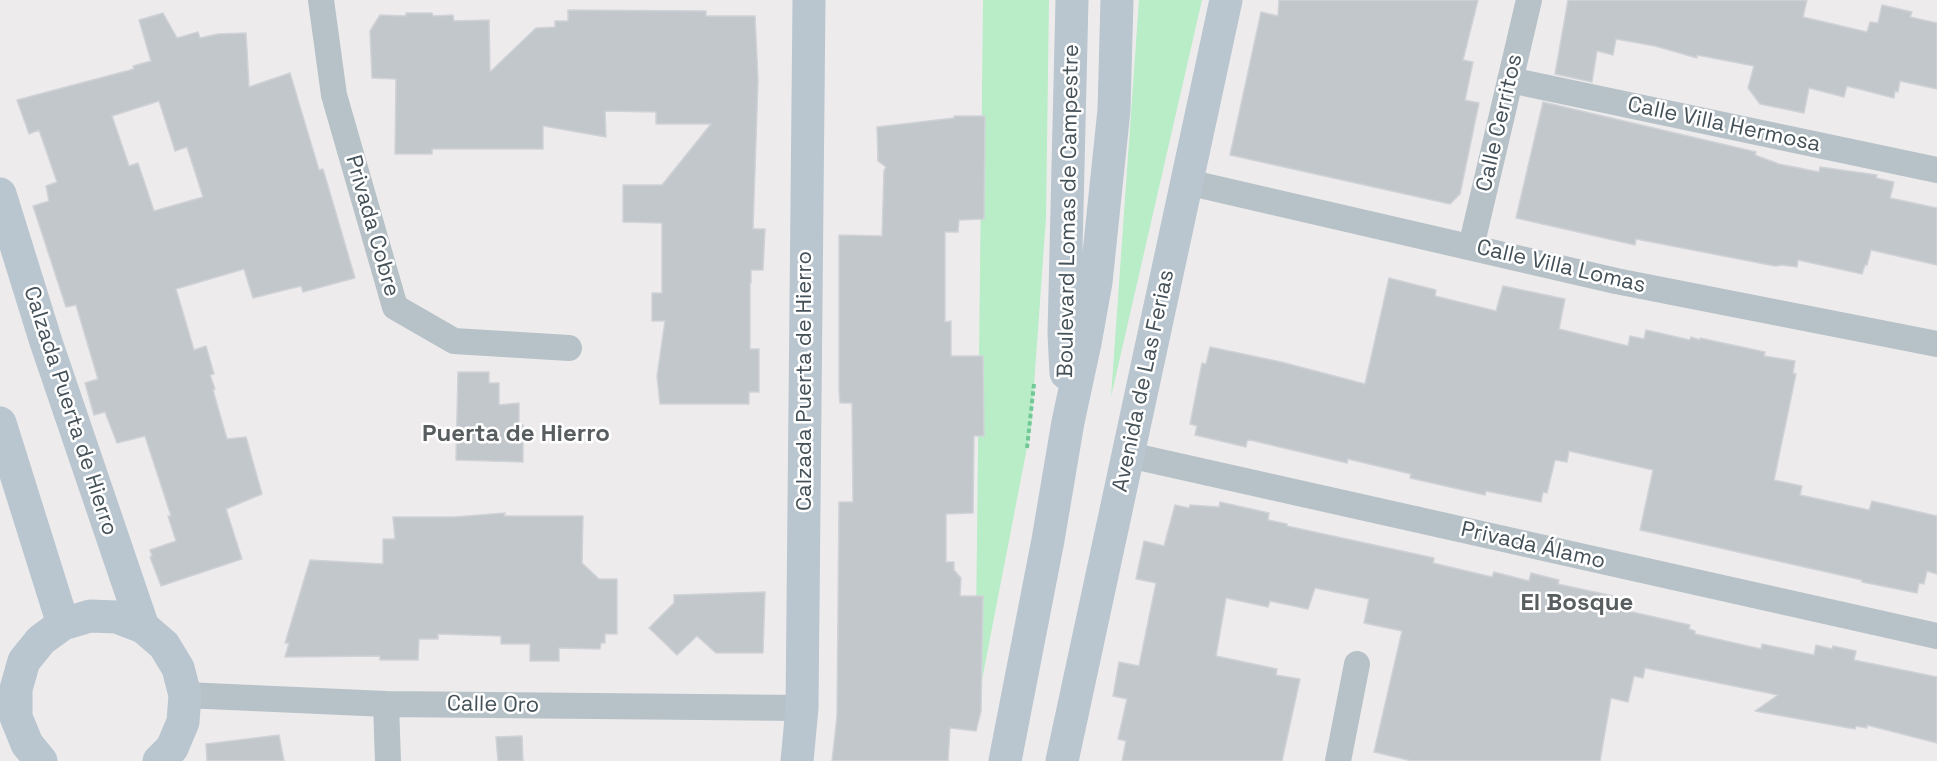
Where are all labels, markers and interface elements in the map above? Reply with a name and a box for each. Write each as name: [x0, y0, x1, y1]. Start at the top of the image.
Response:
street label: Boulevard Lomas de Campestre: [1053, 44, 1085, 378]
street label: Calle Cerritos: [1471, 52, 1529, 194]
street label: Calle Villa Hermosa: [1625, 92, 1823, 158]
street label: Privada Cobre: [339, 152, 405, 300]
street label: Calle Villa Lomas: [1474, 235, 1648, 299]
street label: Calzada Puerta de Hierro: [792, 251, 818, 511]
street label: Avenida de Las Ferias: [1108, 267, 1180, 495]
street label: Calzada Puerta de Hierro: [17, 283, 123, 539]
district label: Puerta de Hierro: [422, 420, 610, 448]
street label: Privada Álamo: [1458, 517, 1608, 575]
district label: El Bosque: [1521, 589, 1633, 617]
street label: Calle Oro: [447, 691, 539, 719]

